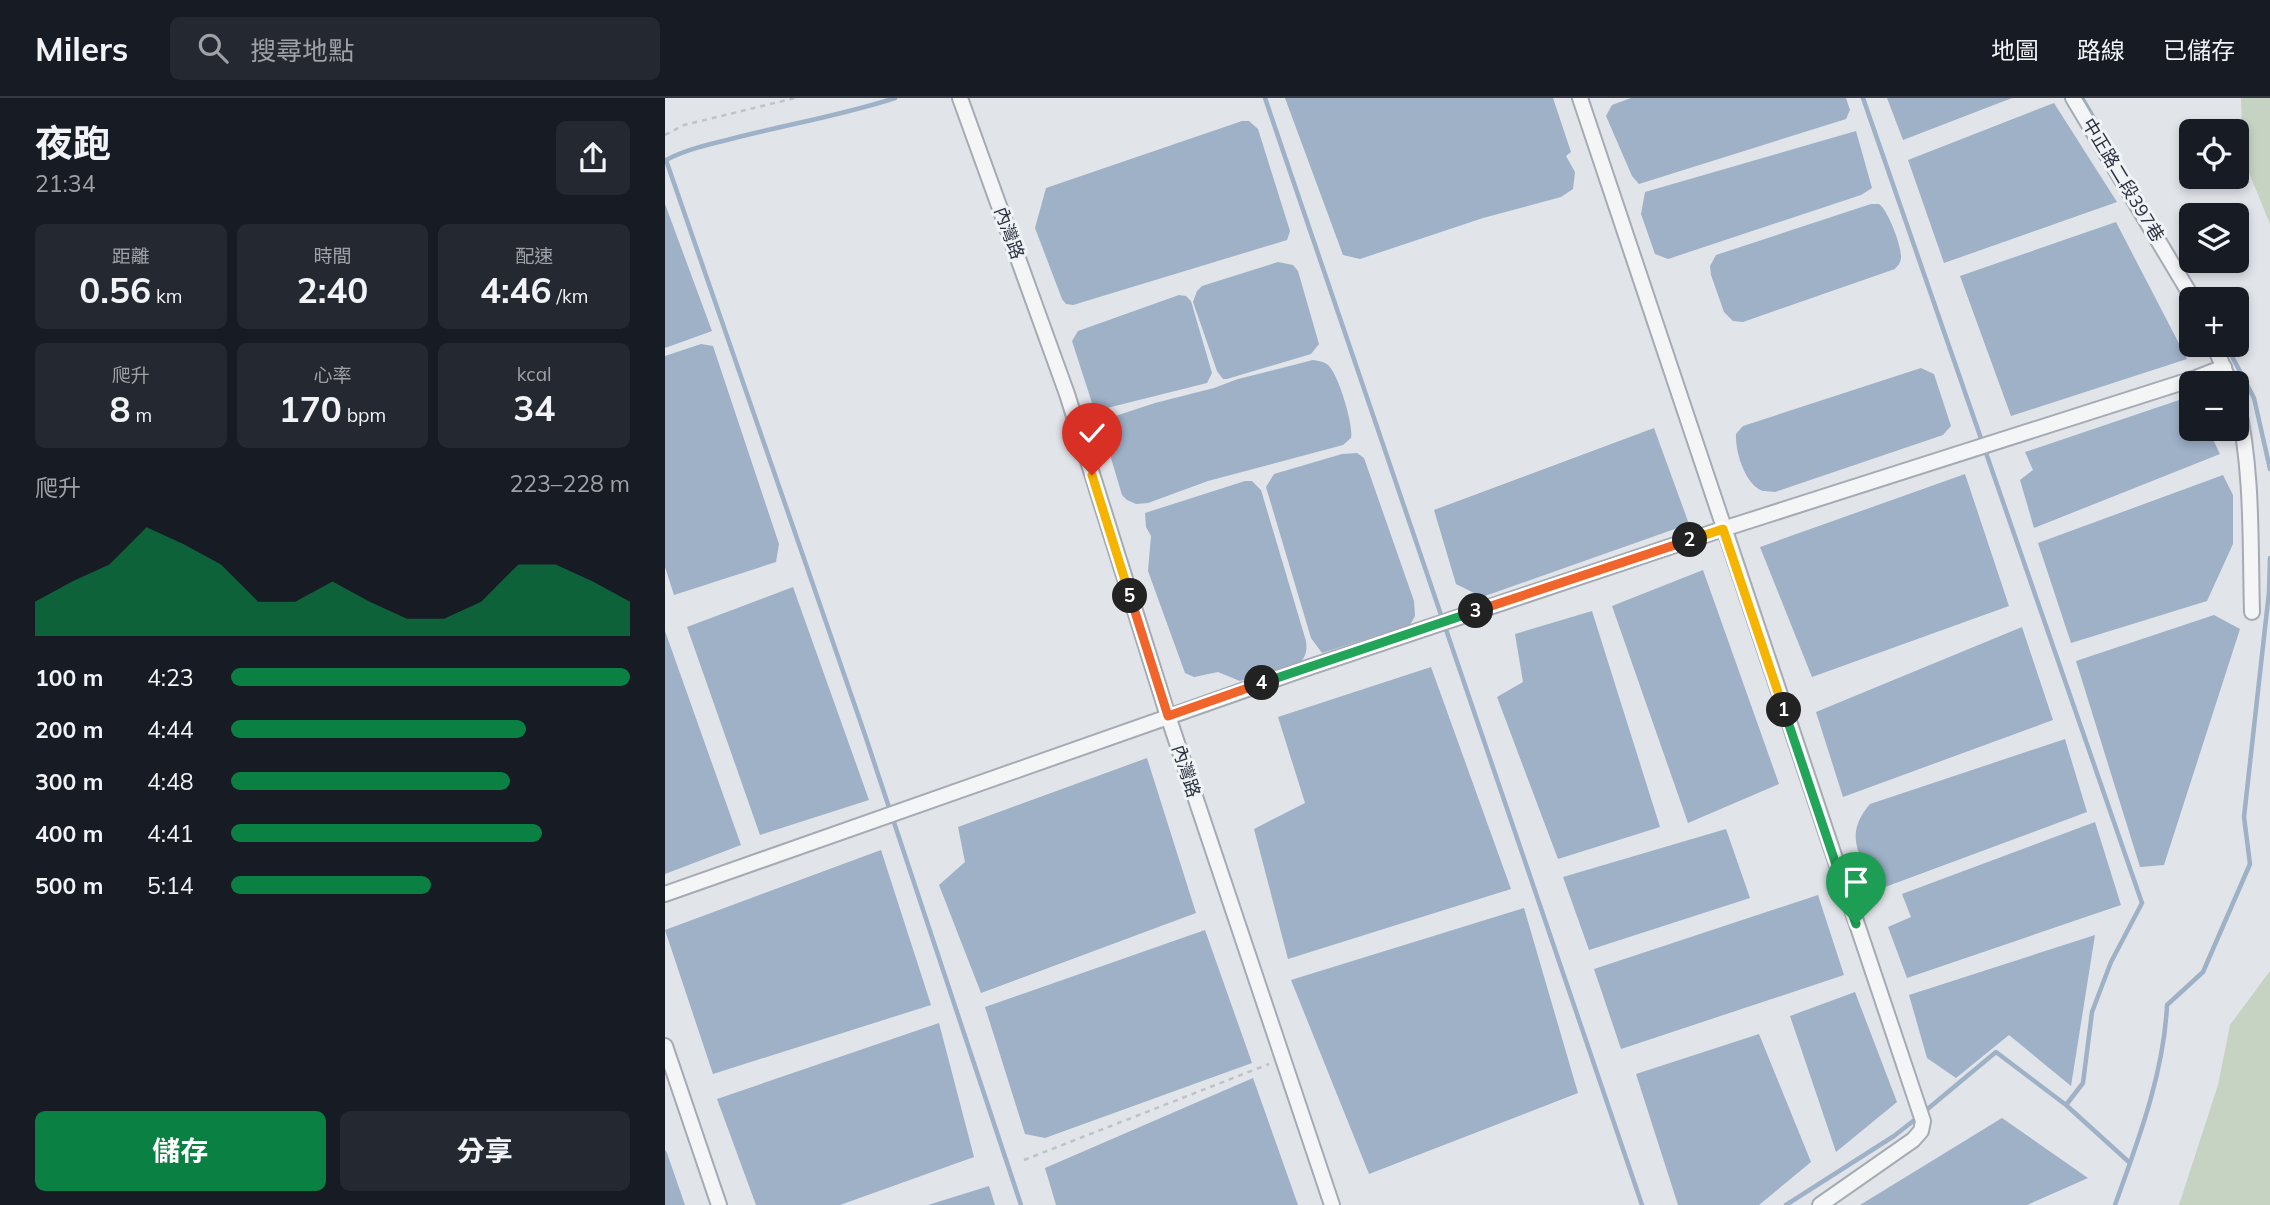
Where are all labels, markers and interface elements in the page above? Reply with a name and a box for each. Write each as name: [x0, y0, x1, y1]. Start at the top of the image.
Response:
search box: [170, 17, 660, 80]
text: Milers: [35, 28, 128, 69]
icon: search: [194, 29, 232, 67]
text: 搜尋地點: [250, 34, 354, 67]
text: 地圖: [1991, 35, 2039, 65]
text: 路線: [2077, 35, 2125, 65]
text: 已儲存: [2163, 35, 2235, 65]
street label: 中正路二段397巷: [2077, 114, 2169, 246]
text: 夜跑: [35, 119, 111, 167]
map controls: [2179, 119, 2249, 441]
button: locate: [2179, 119, 2249, 189]
button: share: [556, 121, 630, 195]
text: 21:34: [35, 169, 95, 198]
button: layers: [2179, 203, 2249, 273]
street label: 內灣路: [989, 204, 1030, 262]
text: 距離: [112, 244, 150, 268]
text: 時間: [313, 244, 352, 268]
text: 配速: [515, 244, 553, 268]
text: 0.56: [79, 268, 151, 312]
text: 2:40: [297, 268, 368, 312]
text: 4:46: [480, 268, 552, 312]
text: km: [151, 284, 182, 308]
text: /km: [552, 284, 588, 308]
button: +: [2179, 287, 2249, 357]
text: kcal: [517, 362, 552, 386]
text: 爬升: [112, 363, 150, 387]
text: 心率: [313, 363, 352, 387]
button: −: [2179, 371, 2249, 441]
text: 34: [513, 386, 555, 430]
text: 8: [109, 387, 131, 431]
text: 170: [279, 387, 342, 431]
text: m: [131, 403, 152, 427]
text: bpm: [342, 403, 386, 427]
pin: [1062, 403, 1122, 475]
icon: check: [1073, 414, 1111, 452]
text: 223–228 m: [509, 469, 630, 498]
text: 爬升: [35, 473, 81, 502]
pin: 2: [1672, 522, 1707, 558]
text: 2: [1684, 527, 1695, 551]
pin: 5: [1113, 578, 1147, 614]
text: 5: [1124, 583, 1135, 607]
pin: 3: [1459, 594, 1493, 628]
text: 3: [1470, 598, 1481, 622]
text: 100 m: [35, 663, 103, 692]
text: 4:23: [147, 663, 194, 692]
pin: 4: [1245, 666, 1279, 700]
text: 4: [1256, 670, 1267, 694]
pin: 1: [1767, 692, 1801, 728]
text: 1: [1778, 697, 1789, 721]
text: 200 m: [35, 715, 103, 744]
text: 4:44: [147, 715, 194, 744]
street label: 內灣路: [1167, 742, 1206, 800]
text: 300 m: [35, 767, 103, 796]
text: 4:48: [147, 767, 194, 796]
text: 400 m: [35, 819, 103, 848]
text: 4:41: [147, 819, 194, 848]
pin: [1826, 852, 1886, 924]
icon: arrive: [1837, 863, 1875, 901]
text: 500 m: [35, 871, 103, 900]
text: 5:14: [147, 871, 194, 900]
button: 儲存: [35, 1111, 326, 1191]
button: 分享: [340, 1111, 630, 1191]

